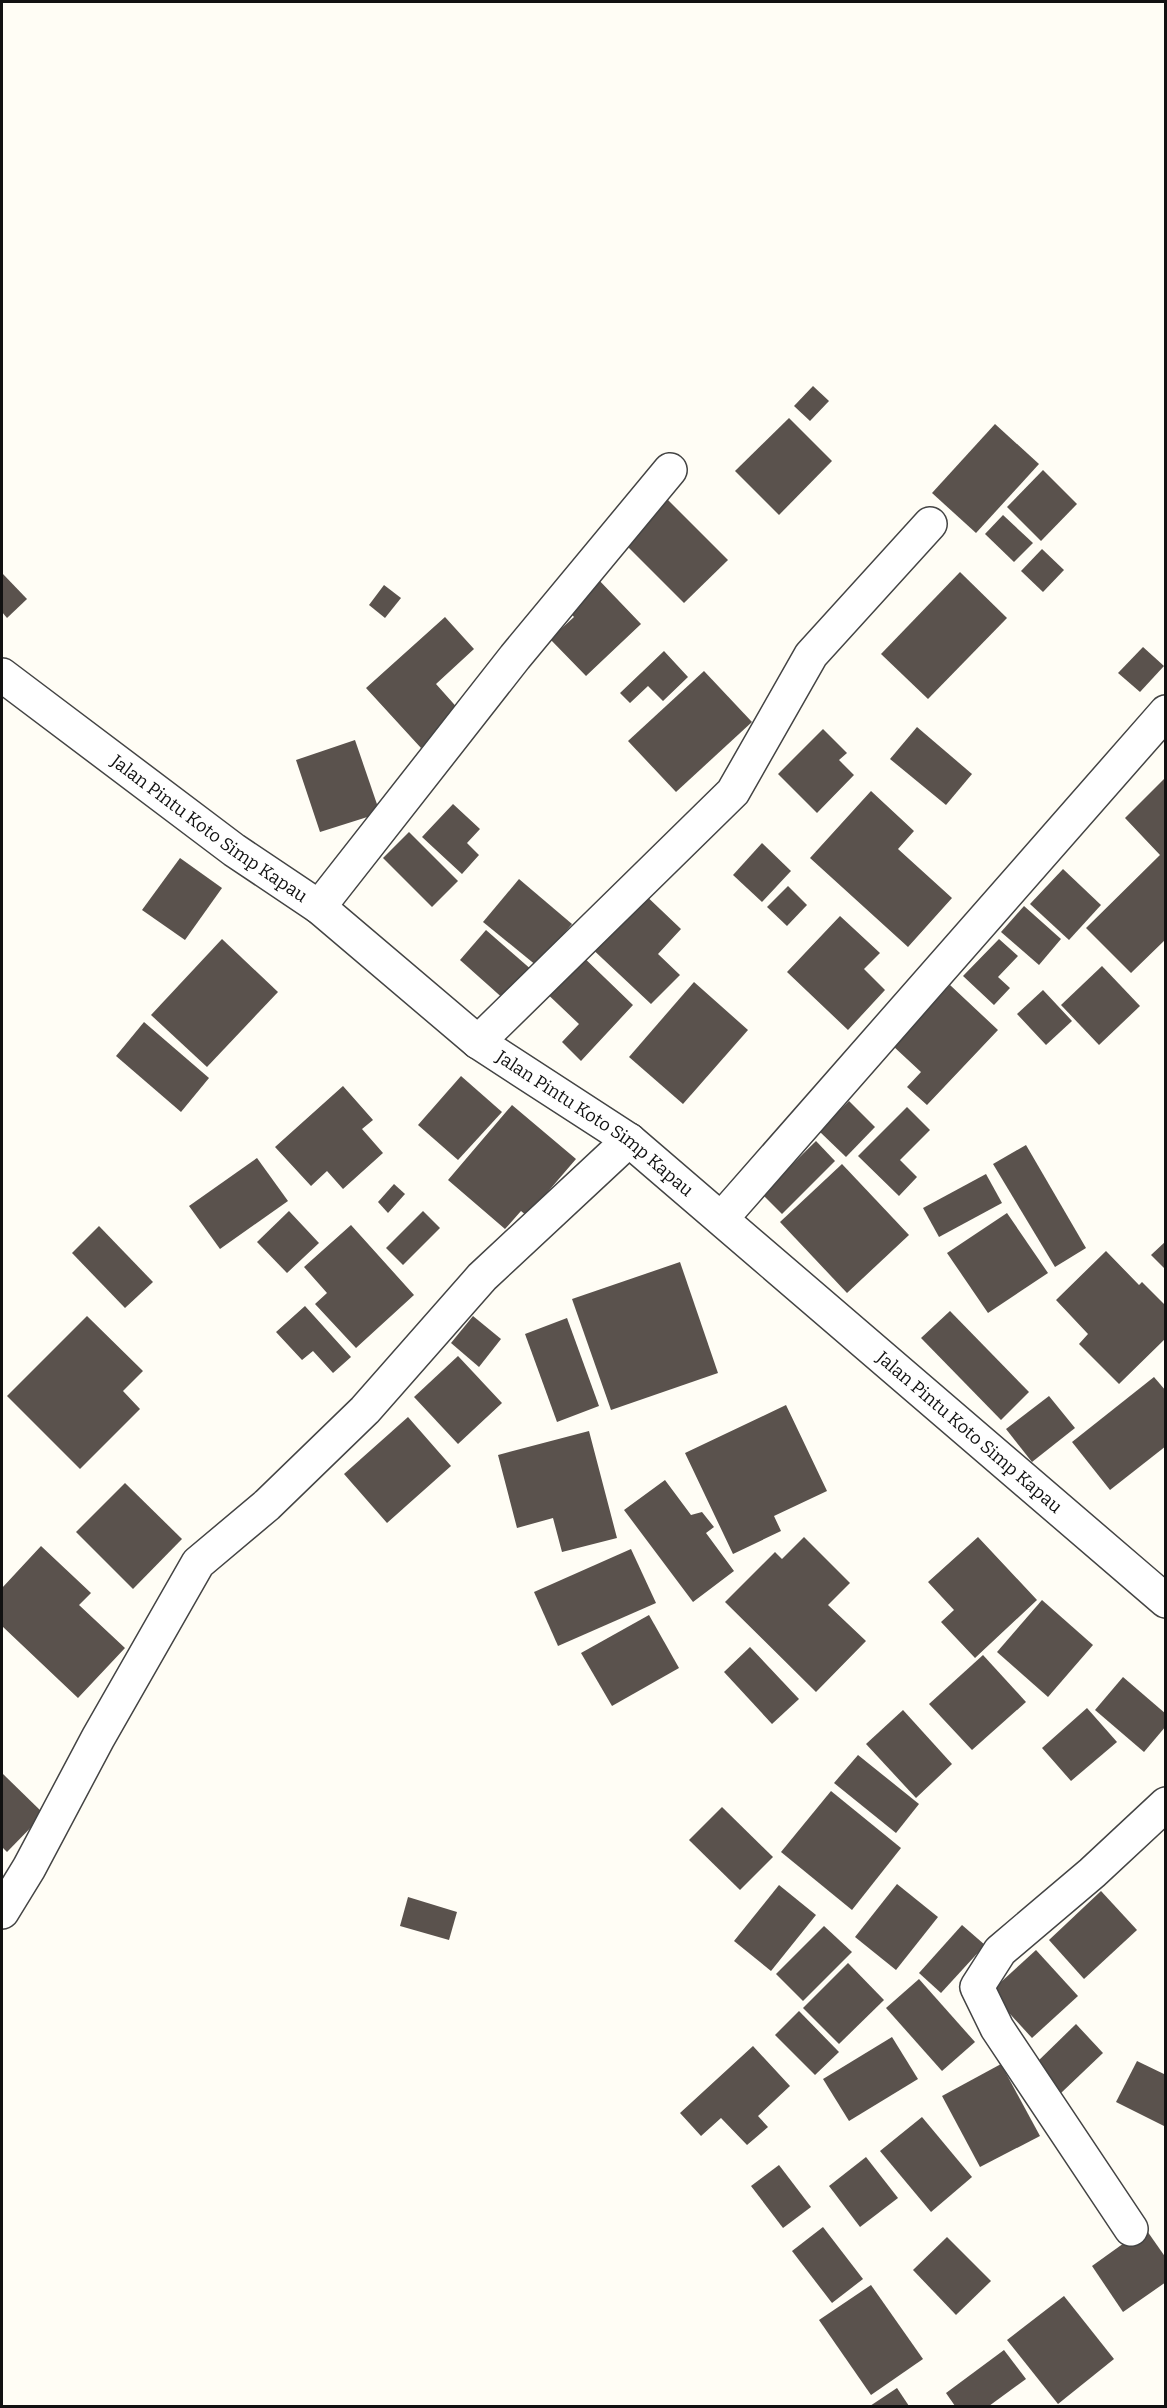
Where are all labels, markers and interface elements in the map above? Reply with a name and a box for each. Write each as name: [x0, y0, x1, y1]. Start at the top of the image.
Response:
street label: Jalan Pintu Koto Simp Kapau: [106, 750, 312, 907]
street label: Jalan Pintu Koto Simp Kapau: [491, 1045, 698, 1201]
street label: Jalan Pintu Koto Simp Kapau: [871, 1346, 1066, 1518]

